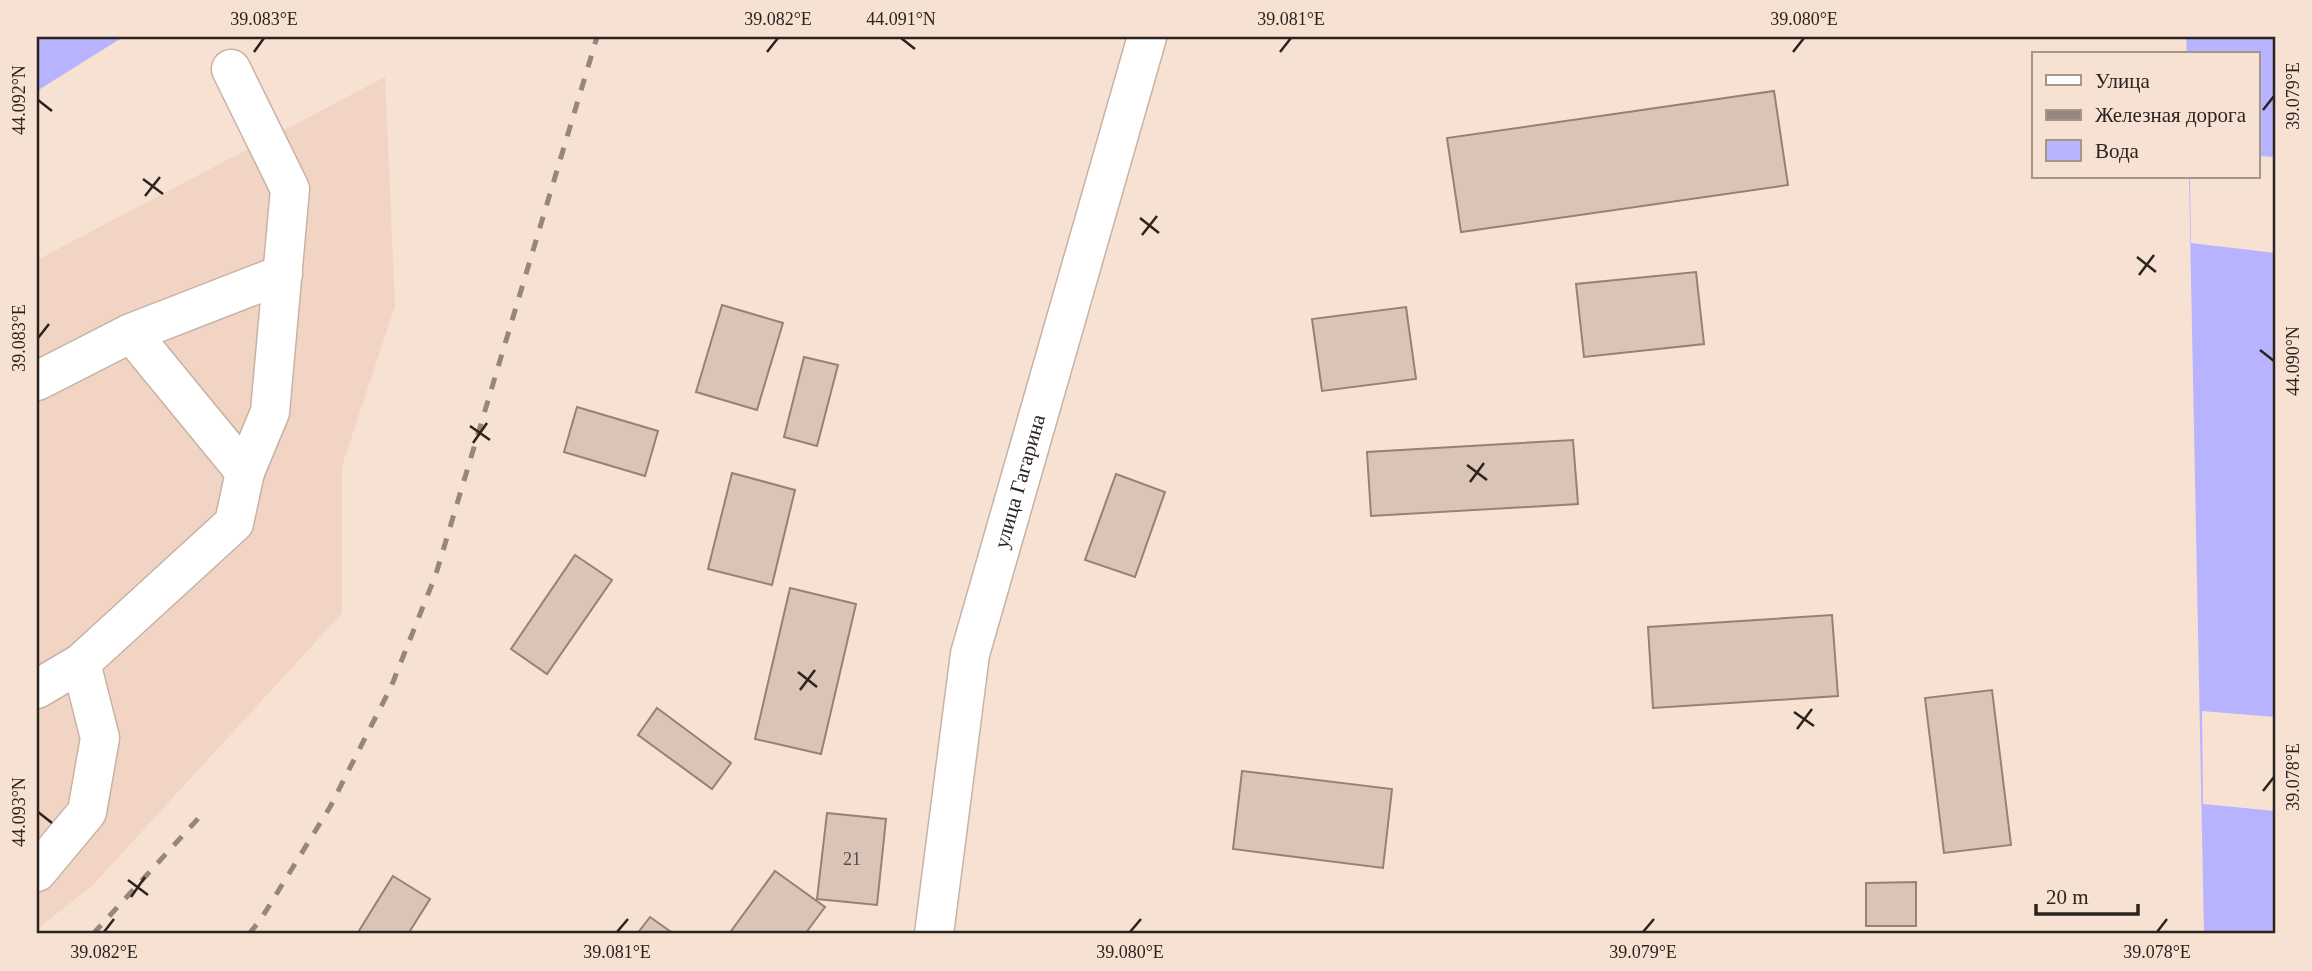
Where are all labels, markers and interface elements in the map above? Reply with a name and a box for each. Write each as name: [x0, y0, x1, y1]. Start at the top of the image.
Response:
text: 39.083°E: [230, 9, 298, 29]
text: 39.082°E: [744, 9, 812, 29]
text: 44.091°N: [866, 9, 936, 29]
text: 39.081°E: [1257, 9, 1325, 29]
text: 39.080°E: [1770, 9, 1838, 29]
legend: [2032, 52, 2260, 178]
text: 39.079°E: [2283, 62, 2303, 130]
text: 44.092°N: [9, 65, 29, 135]
text: Улица: [2095, 69, 2150, 93]
text: Железная дорога: [2095, 103, 2247, 127]
text: Вода: [2095, 139, 2140, 163]
text: 39.083°E: [9, 304, 29, 372]
text: 44.090°N: [2283, 326, 2303, 396]
street label: улица Гагарина: [989, 411, 1050, 551]
text: 39.078°E: [2283, 743, 2303, 811]
text: 44.093°N: [9, 777, 29, 847]
house number: 21: [843, 849, 861, 869]
scale bar: [2036, 873, 2137, 917]
text: 20 m: [2046, 885, 2089, 909]
text: 39.082°E: [70, 942, 138, 962]
text: 39.081°E: [583, 942, 651, 962]
text: 39.080°E: [1096, 942, 1164, 962]
text: 39.079°E: [1609, 942, 1677, 962]
text: 39.078°E: [2123, 942, 2191, 962]

